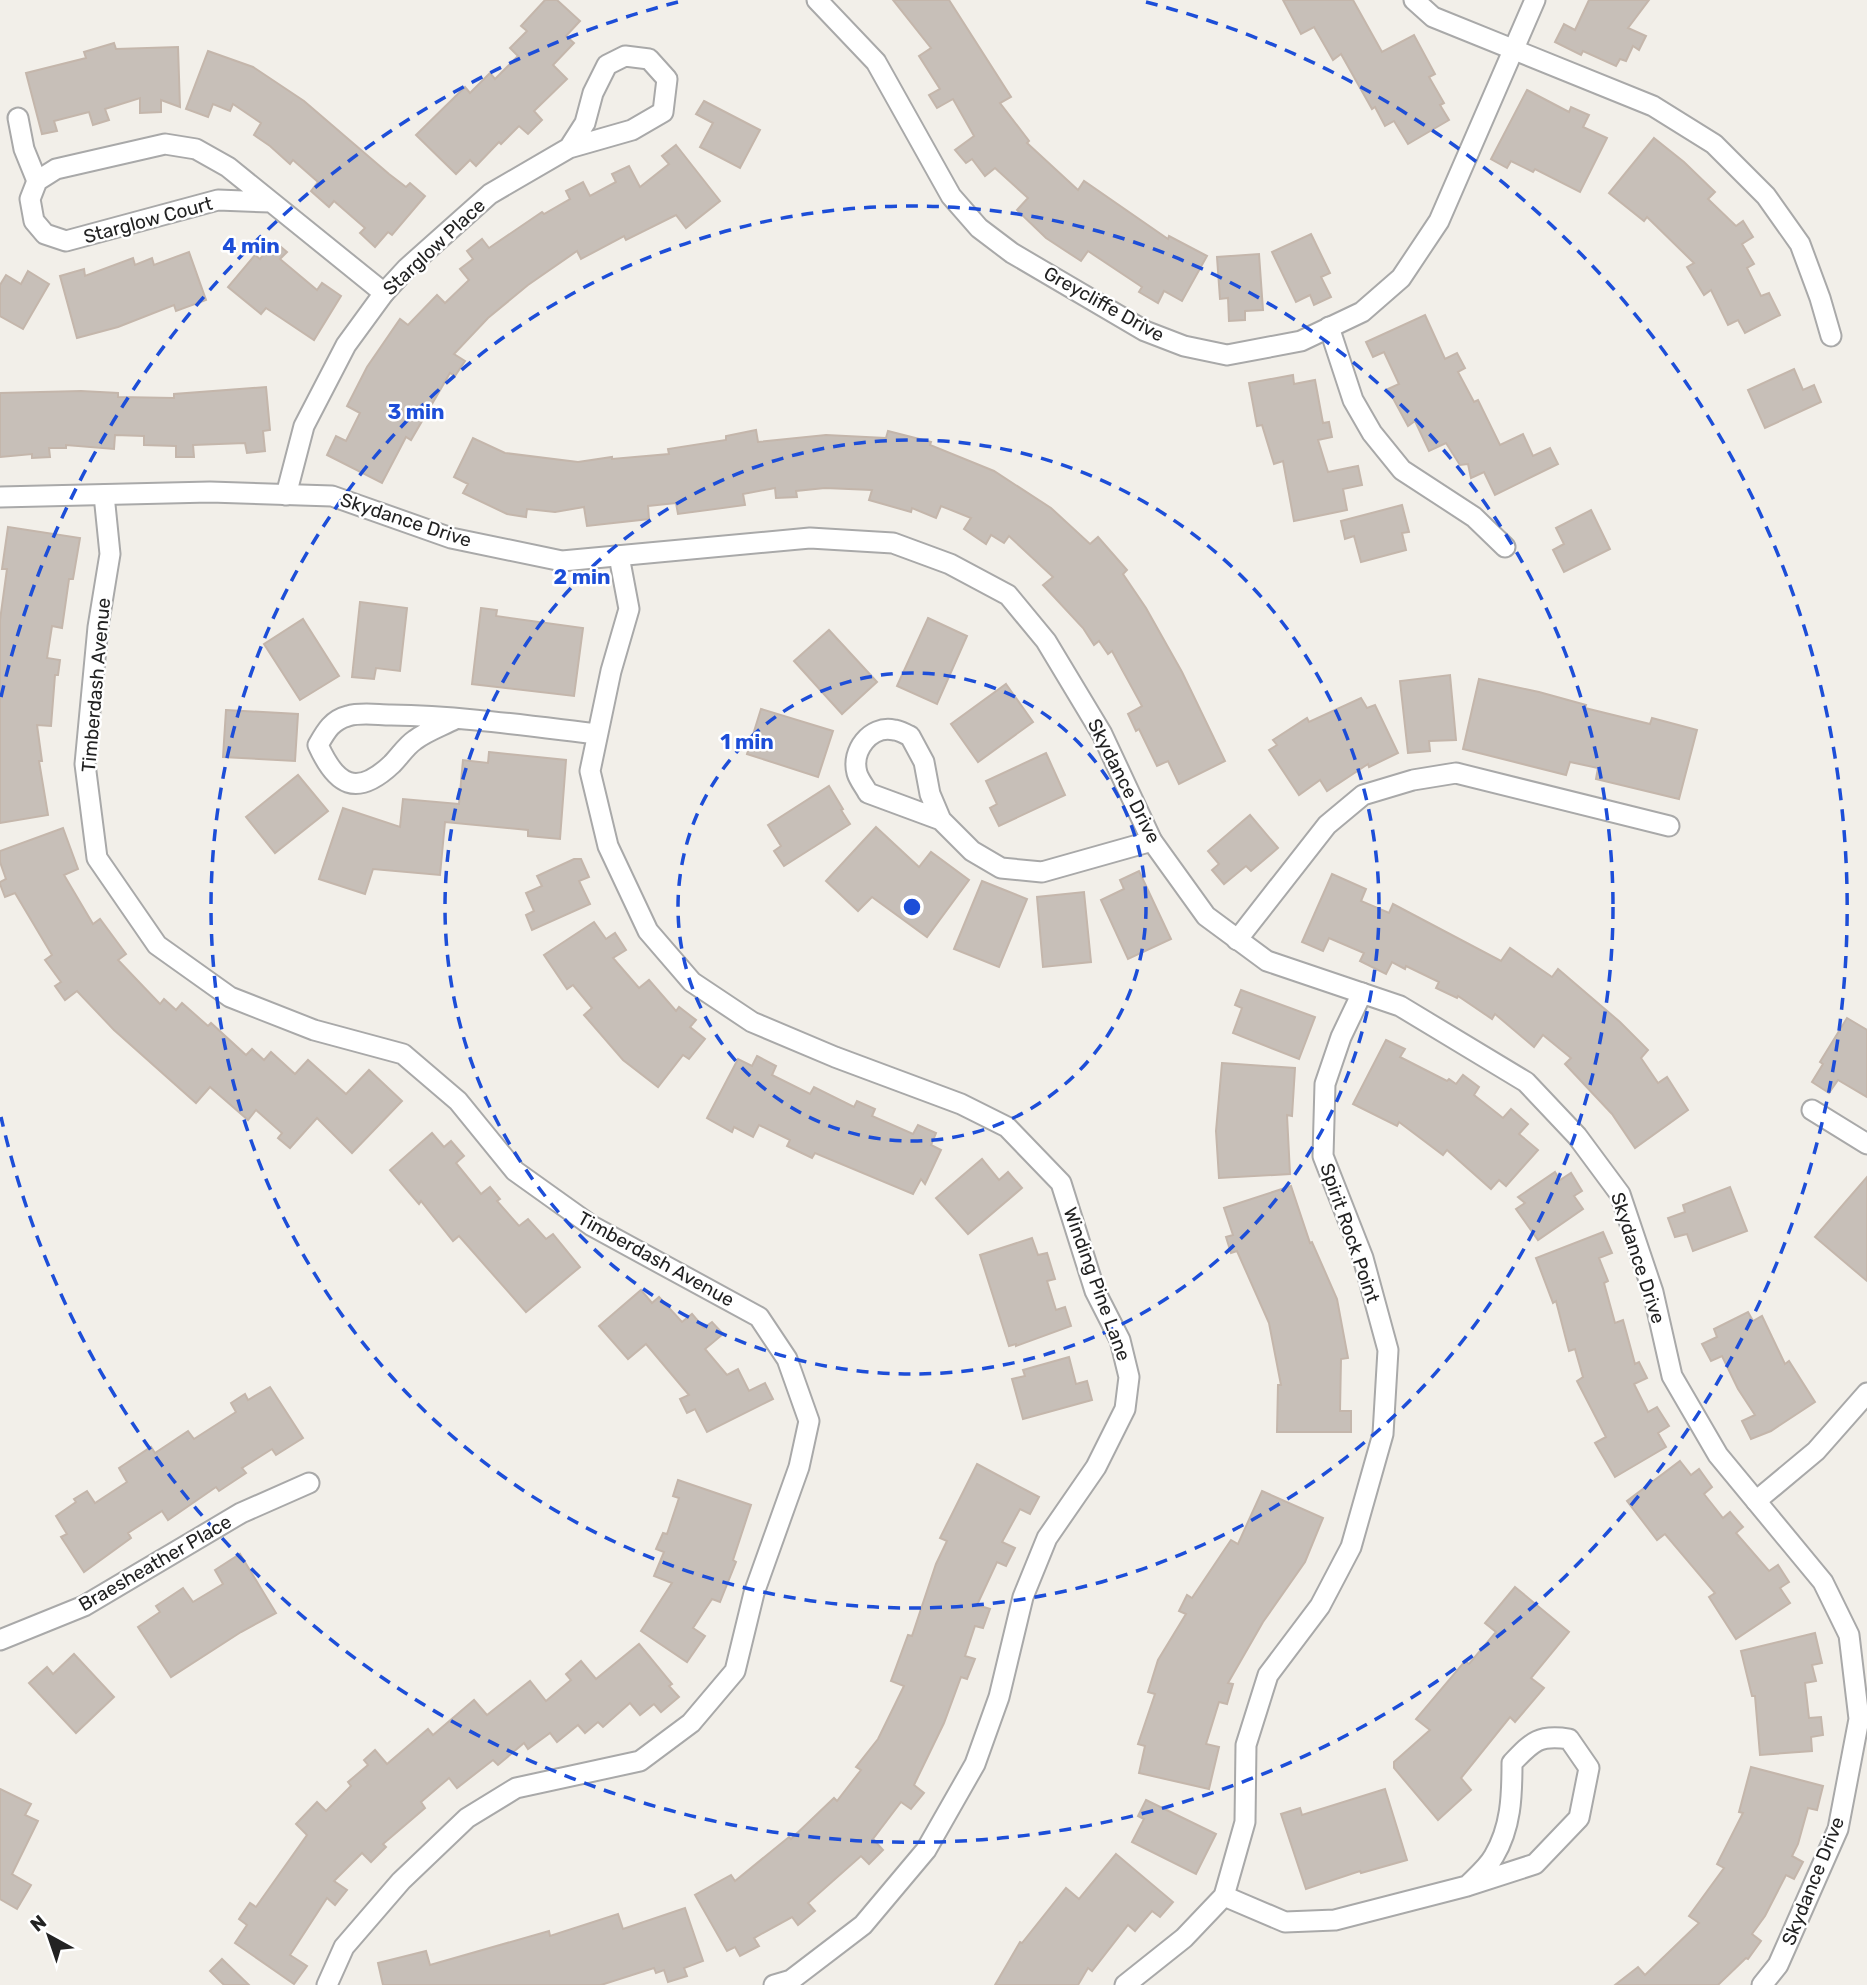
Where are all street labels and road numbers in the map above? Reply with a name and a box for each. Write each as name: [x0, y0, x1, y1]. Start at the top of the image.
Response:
street label: Starglow Court: [81, 192, 215, 248]
street label: Starglow Place: [378, 194, 490, 300]
street label: Greycliffe Drive: [1040, 261, 1168, 347]
street label: Skydance Drive: [337, 488, 475, 552]
street label: Timberdash Avenue: [77, 597, 115, 773]
street label: Skydance Drive: [1083, 715, 1165, 847]
street label: Spirit Rock Point: [1315, 1160, 1385, 1306]
street label: Skydance Drive: [1606, 1189, 1670, 1327]
street label: Winding Pine Lane: [1059, 1204, 1135, 1364]
street label: Timberdash Avenue: [574, 1206, 738, 1312]
street label: Braesheather Place: [74, 1510, 236, 1616]
street label: Skydance Drive: [1777, 1813, 1849, 1949]

